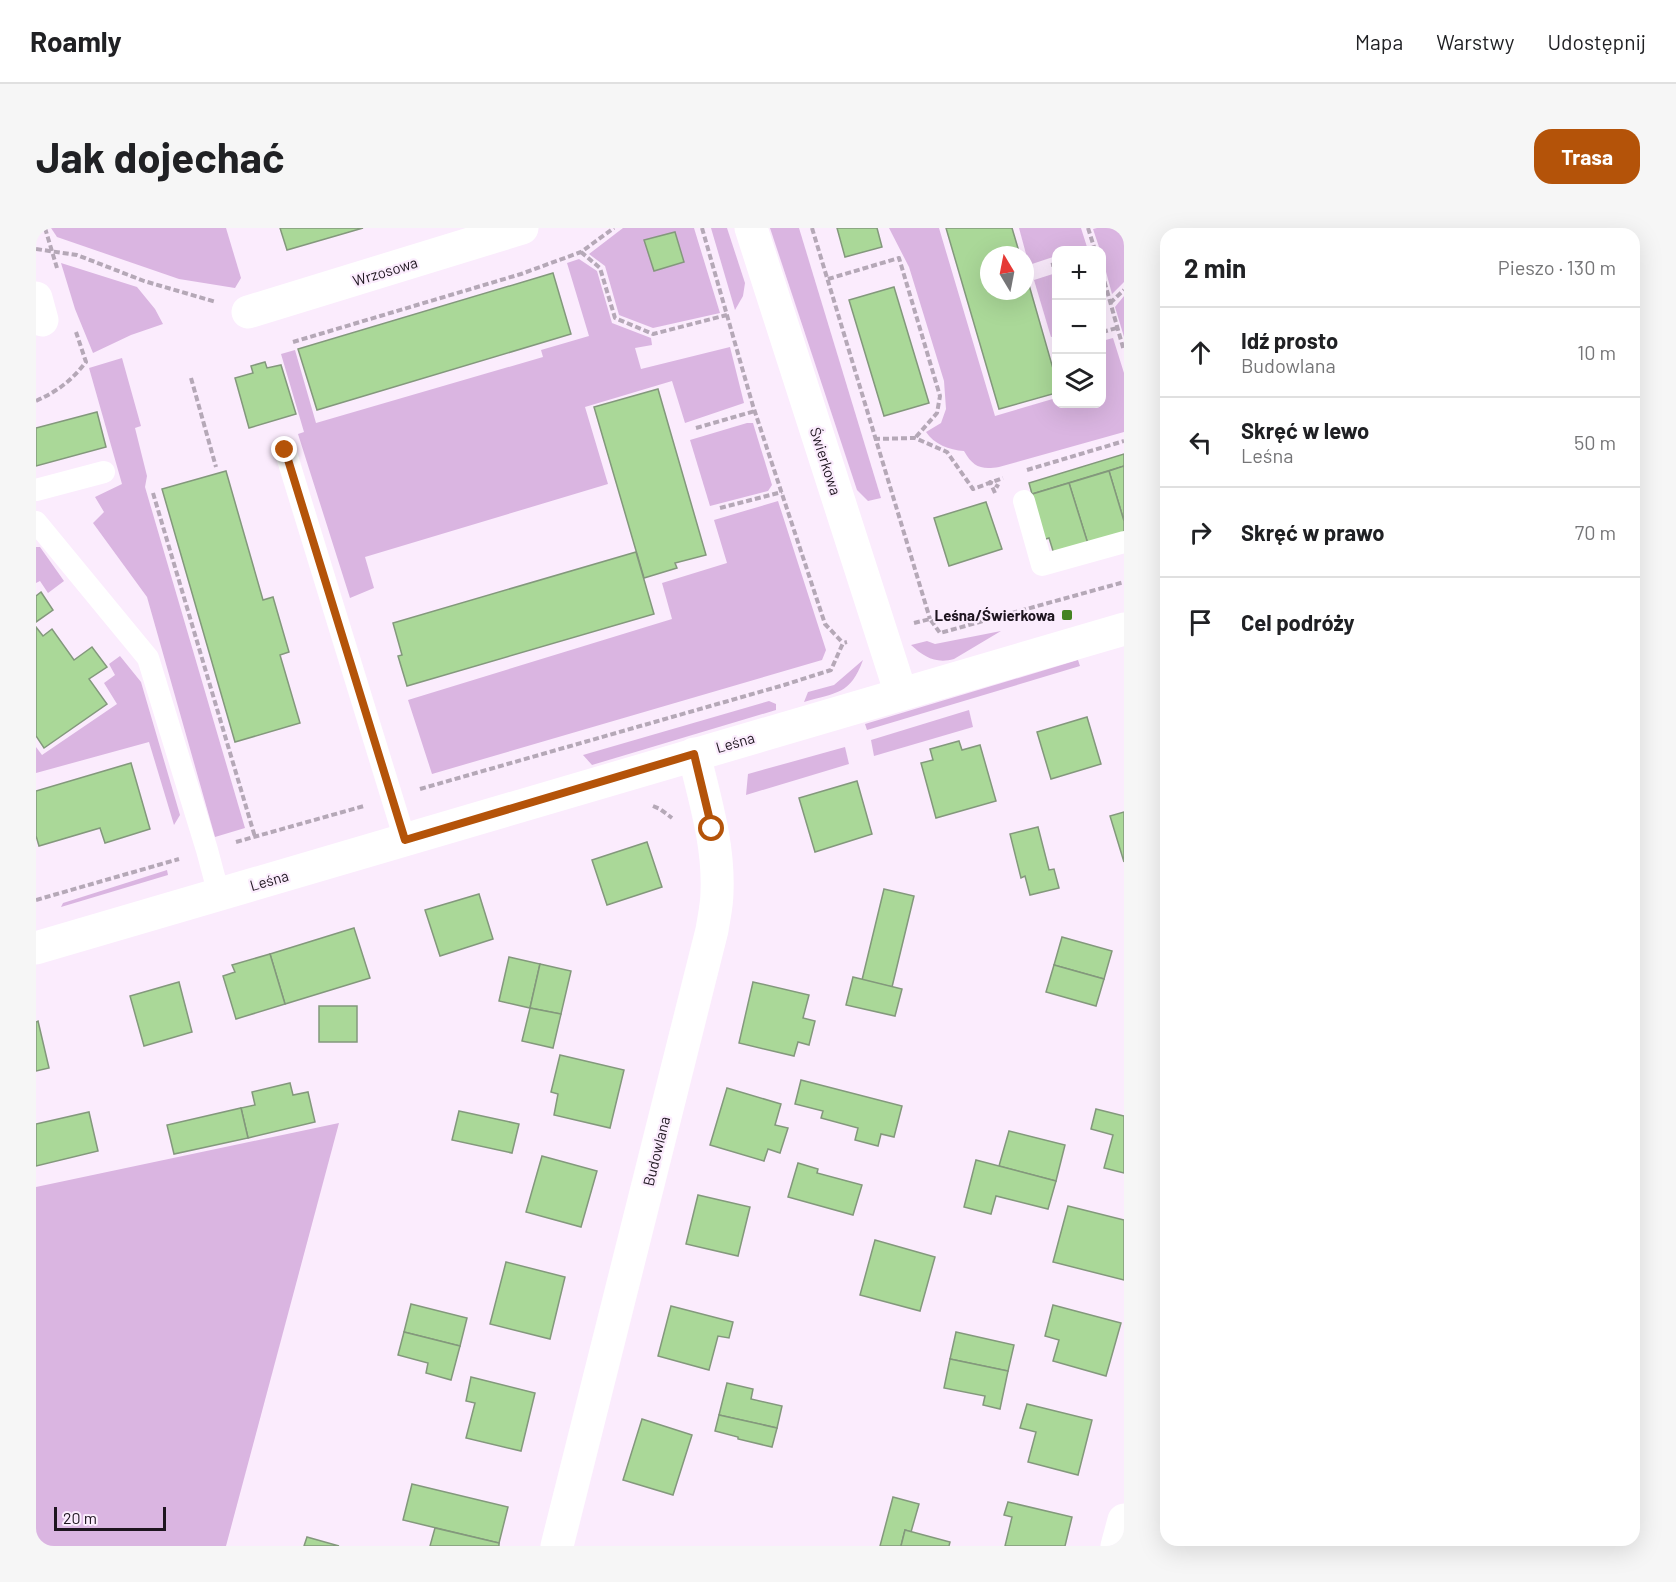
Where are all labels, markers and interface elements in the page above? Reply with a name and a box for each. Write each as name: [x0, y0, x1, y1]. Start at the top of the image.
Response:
text: Roamly: [30, 24, 122, 58]
text: Mapa: [1355, 29, 1403, 54]
text: Warstwy: [1436, 29, 1514, 54]
text: Udostępnij: [1547, 29, 1646, 54]
button: Trasa: [1534, 129, 1640, 184]
text: Jak dojechać: [36, 131, 284, 181]
north arrow: [980, 246, 1034, 300]
map controls: [1052, 246, 1106, 408]
button: +: [1052, 246, 1106, 300]
text: 2 min: [1184, 252, 1246, 283]
street label: Wrzosowa: [350, 253, 420, 289]
text: Pieszo · 130 m: [1498, 255, 1616, 279]
button: −: [1052, 300, 1106, 354]
text: Idź prosto: [1241, 327, 1338, 353]
icon: ahead: [1184, 336, 1217, 369]
text: 10 m: [1577, 340, 1616, 364]
text: Budowlana: [1241, 353, 1336, 377]
button: layers: [1052, 354, 1106, 408]
text: Skręć w lewo: [1241, 417, 1369, 443]
street label: Świerkowa: [807, 425, 845, 497]
icon: left: [1184, 426, 1217, 459]
text: 50 m: [1574, 430, 1616, 454]
route end: [271, 436, 297, 462]
text: Leśna: [1241, 443, 1294, 467]
icon: right: [1184, 516, 1217, 549]
text: Skręć w prawo: [1241, 519, 1385, 545]
text: 70 m: [1575, 520, 1616, 544]
place label: Leśna/Świerkowa: [935, 606, 1055, 624]
icon: arrive: [1184, 606, 1217, 639]
marker: Leśna/Świerkowa: [1060, 608, 1074, 622]
text: Cel podróży: [1241, 609, 1355, 635]
street label: Leśna: [714, 728, 756, 756]
route start: [698, 815, 724, 841]
street label: Leśna: [248, 866, 290, 894]
street label: Budowlana: [639, 1114, 673, 1188]
scale bar: [54, 1504, 166, 1532]
text: 20 m: [63, 1508, 97, 1527]

